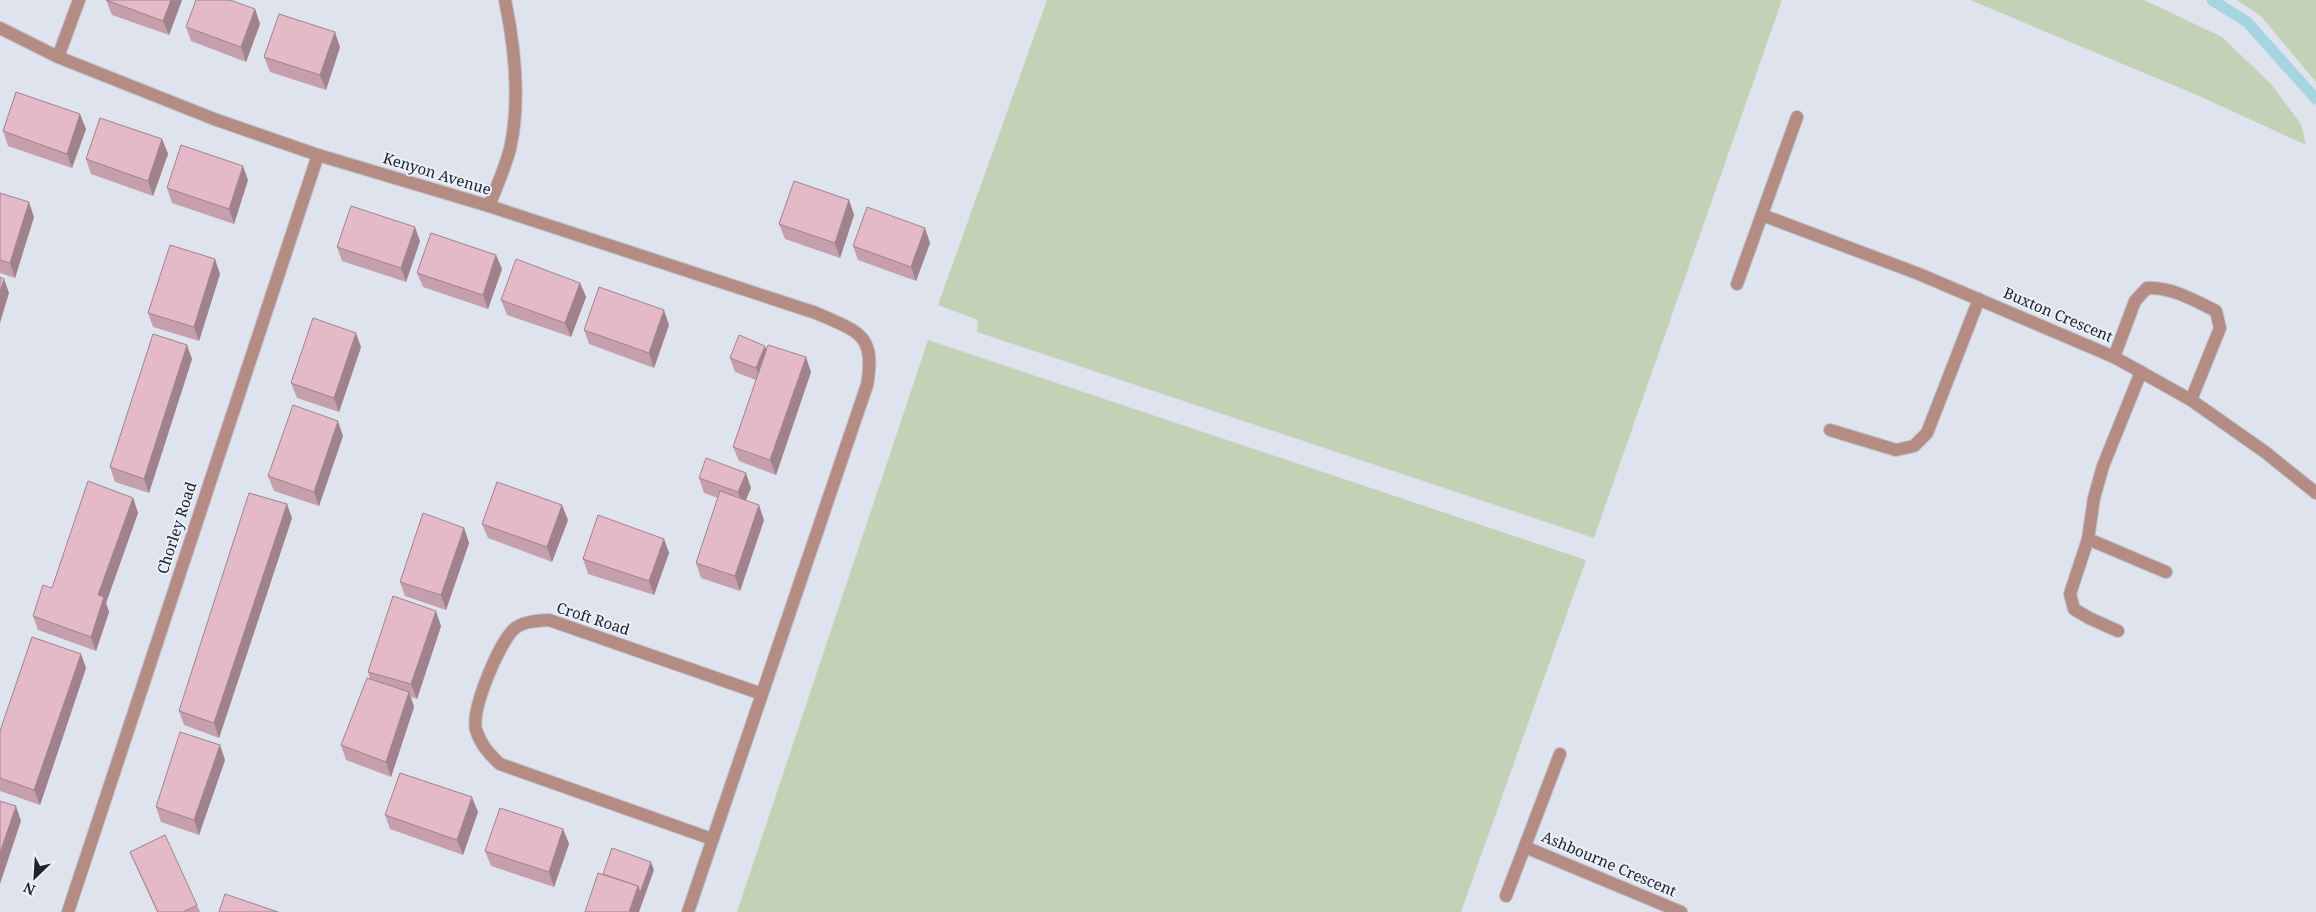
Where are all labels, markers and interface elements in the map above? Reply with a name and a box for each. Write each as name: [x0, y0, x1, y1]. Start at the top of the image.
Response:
street label: Kenyon Avenue: [381, 147, 494, 199]
street label: Buxton Crescent: [2001, 282, 2116, 346]
street label: Chorley Road: [152, 479, 200, 576]
street label: Croft Road: [554, 597, 632, 639]
street label: Ashbourne Crescent: [1539, 826, 1680, 900]
north arrow: [10, 852, 60, 902]
text: N: [20, 878, 38, 900]

